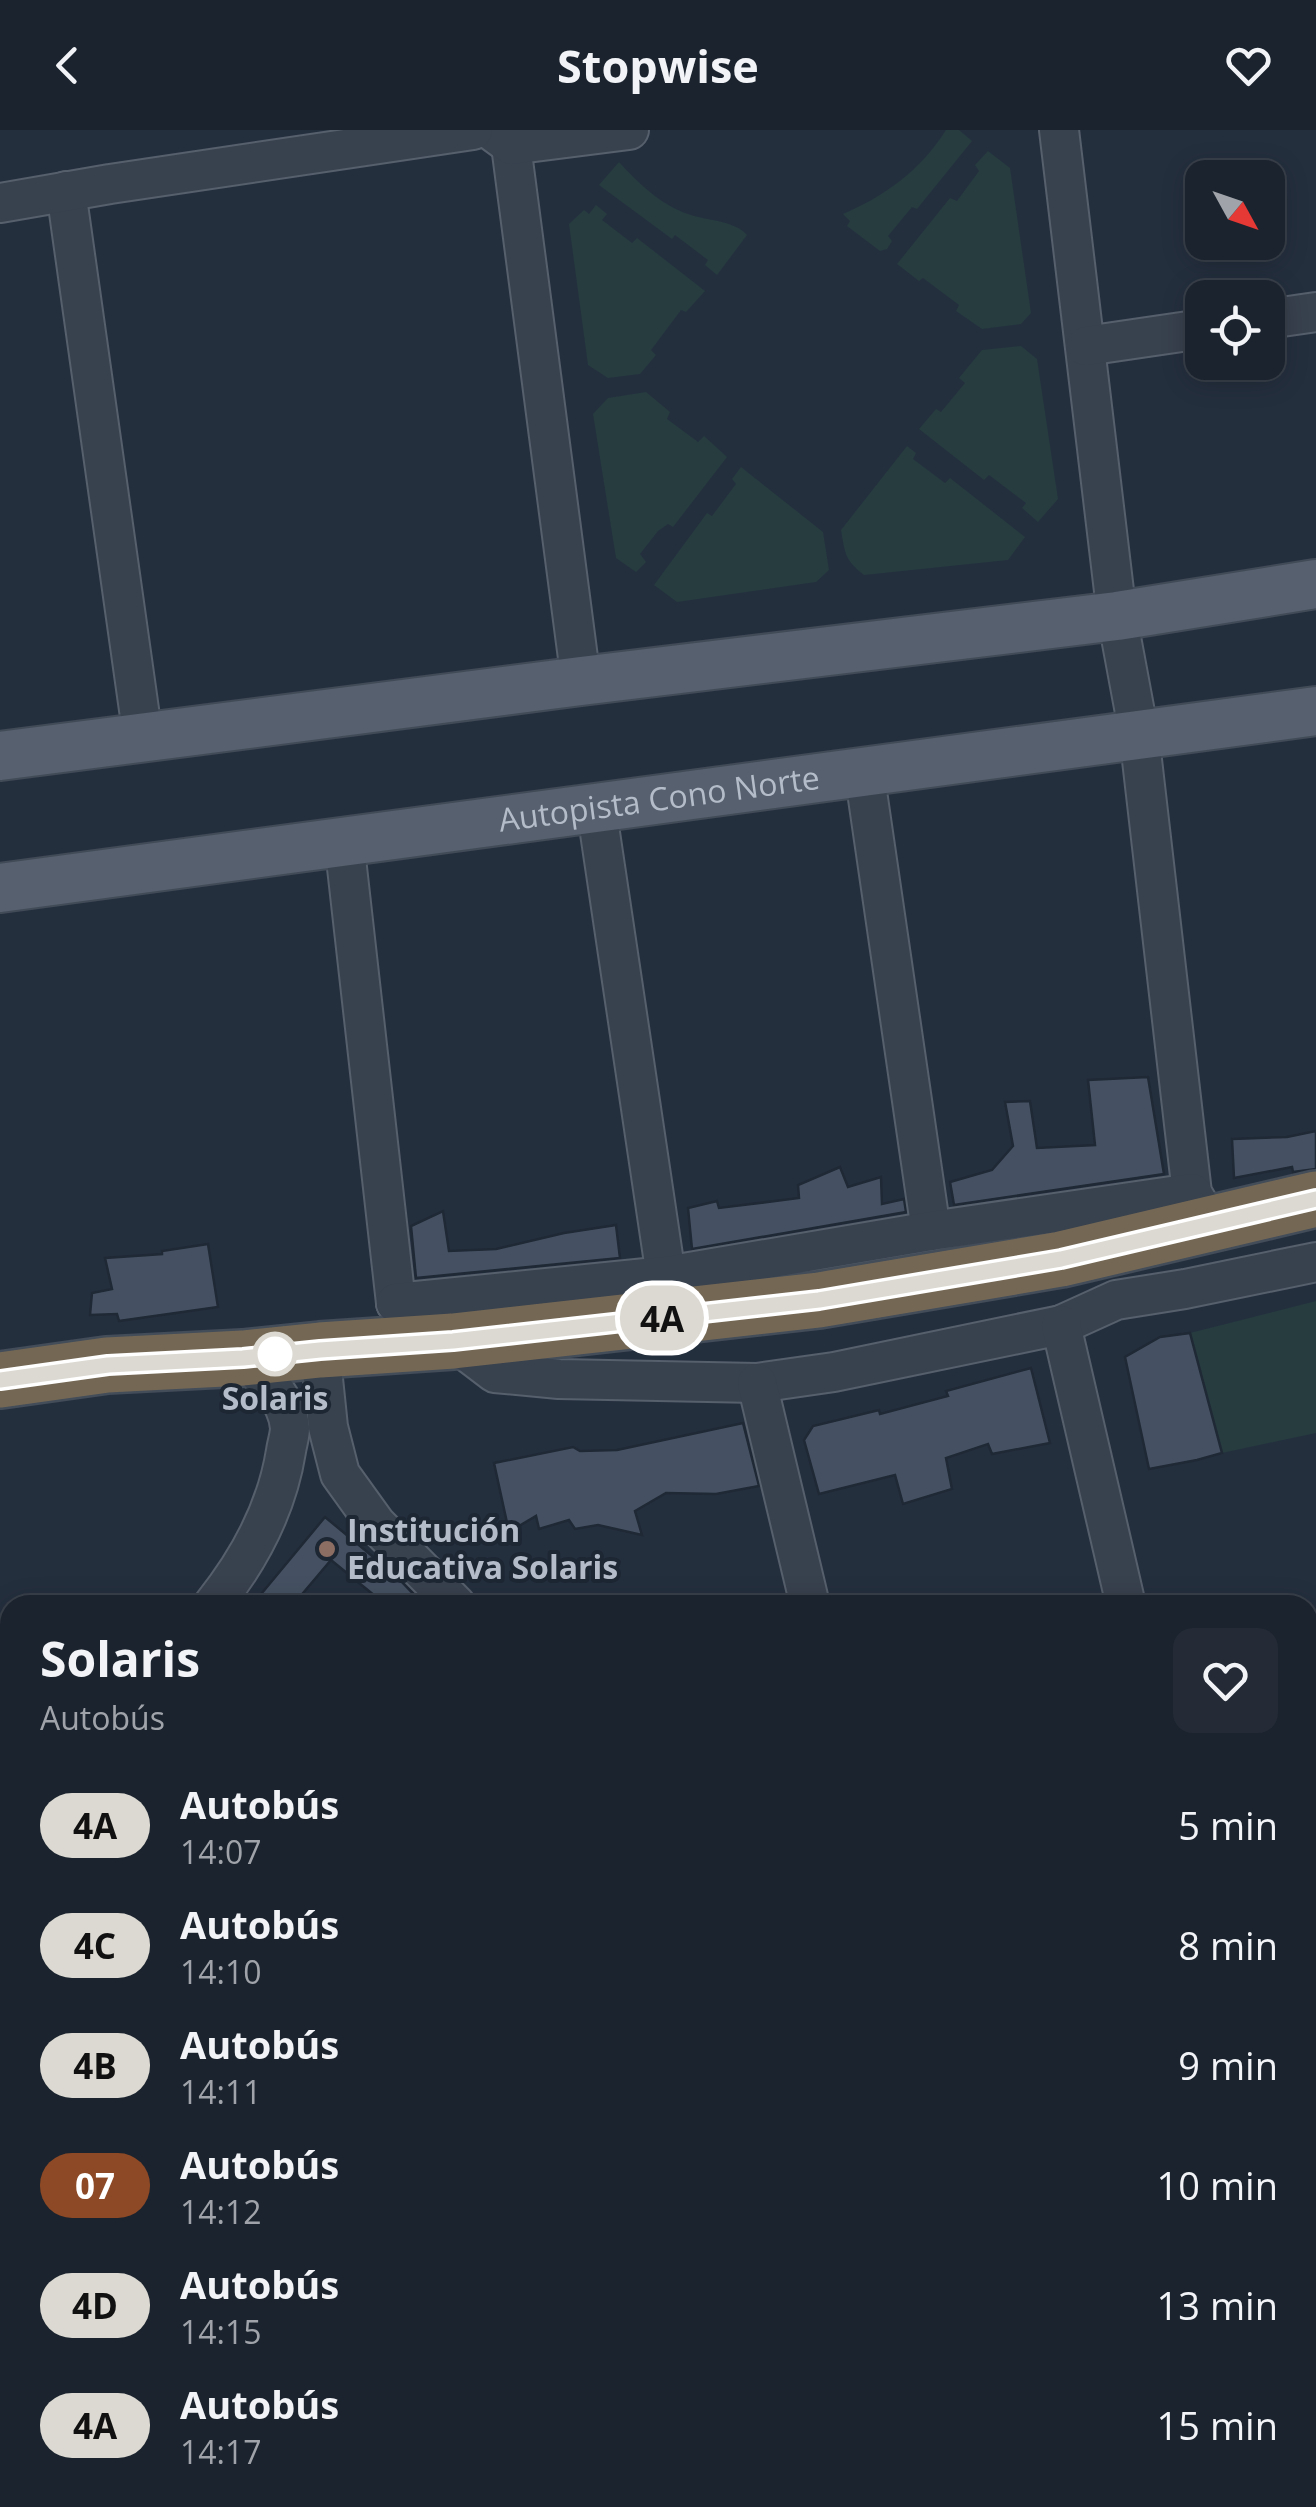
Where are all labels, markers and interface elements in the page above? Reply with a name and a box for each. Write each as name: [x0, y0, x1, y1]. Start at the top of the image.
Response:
text: Stopwise: [557, 35, 759, 96]
icon: back: [40, 38, 95, 93]
icon: heart: [1221, 38, 1276, 93]
north arrow: [1185, 160, 1285, 260]
map controls: [1185, 160, 1285, 380]
button: locate: [1185, 280, 1285, 380]
street label: Autopista Cono Norte: [496, 755, 822, 841]
line badge: 4A: [617, 1286, 707, 1350]
text: 4A: [640, 1295, 684, 1342]
marker: Solaris: [254, 1333, 296, 1375]
place label: Solaris: [222, 1376, 328, 1419]
place label: Institución Educativa Solaris: [347, 1508, 618, 1588]
marker: Institución Educativa Solaris: [316, 1538, 338, 1560]
text: Solaris: [40, 1626, 200, 1691]
button: heart: [1173, 1628, 1278, 1733]
text: Autobús: [40, 1696, 165, 1739]
text: Autobús: [180, 1778, 339, 1830]
text: 5 min: [1178, 1799, 1278, 1851]
text: 4A: [73, 1802, 117, 1849]
text: 14:07: [180, 1830, 262, 1873]
text: Autobús: [180, 1898, 339, 1950]
text: 8 min: [1178, 1919, 1278, 1971]
text: 4C: [74, 1922, 116, 1969]
text: 14:10: [180, 1950, 262, 1993]
text: Autobús: [180, 2018, 339, 2070]
text: 9 min: [1178, 2039, 1278, 2091]
text: 4B: [73, 2042, 117, 2089]
text: 14:11: [180, 2070, 262, 2113]
text: Autobús: [180, 2138, 339, 2190]
text: 10 min: [1157, 2159, 1278, 2211]
text: 07: [75, 2162, 115, 2209]
text: 14:12: [180, 2190, 262, 2233]
text: Autobús: [180, 2258, 339, 2310]
text: 13 min: [1157, 2279, 1278, 2331]
text: 4D: [72, 2282, 118, 2329]
text: 14:15: [180, 2310, 262, 2353]
text: Autobús: [180, 2378, 339, 2430]
text: 15 min: [1157, 2399, 1278, 2451]
text: 4A: [73, 2402, 117, 2449]
text: 14:17: [180, 2430, 262, 2473]

